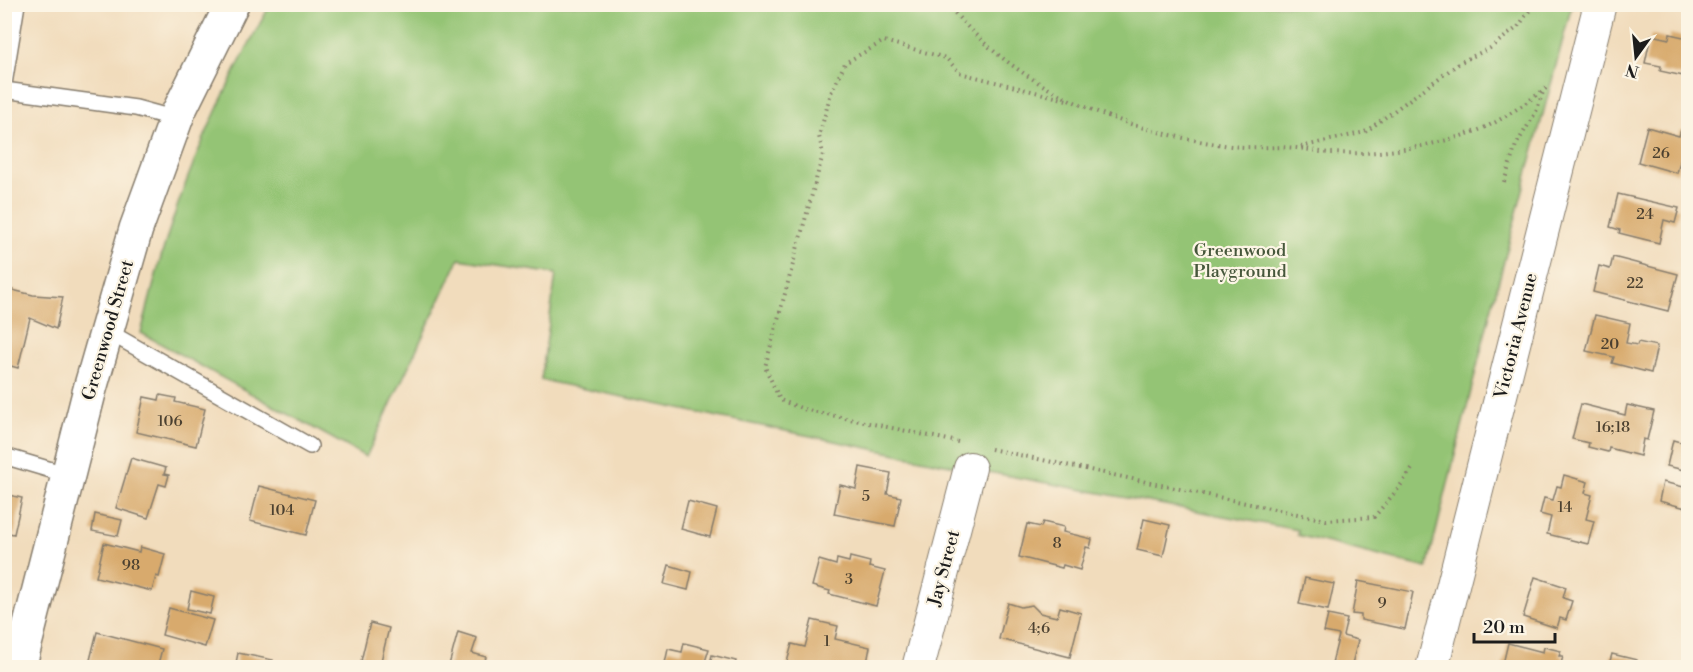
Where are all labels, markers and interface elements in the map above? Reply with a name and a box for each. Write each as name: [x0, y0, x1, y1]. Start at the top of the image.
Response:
north arrow: [1606, 27, 1666, 87]
text: N: [1623, 59, 1641, 82]
house number: 26: [1652, 144, 1670, 163]
house number: 24: [1636, 205, 1654, 224]
park label: Greenwood Playground: [1193, 239, 1288, 283]
street label: Greenwood Street: [77, 257, 139, 403]
street label: Victoria Avenue: [1489, 270, 1543, 403]
house number: 22: [1626, 274, 1644, 293]
house number: 20: [1601, 335, 1619, 354]
house number: 106: [157, 412, 183, 431]
house number: 16;18: [1596, 418, 1630, 437]
house number: 5: [862, 487, 870, 506]
house number: 14: [1558, 498, 1572, 517]
house number: 104: [270, 501, 295, 520]
street label: Jay Street: [923, 527, 965, 610]
house number: 8: [1052, 534, 1062, 553]
house number: 98: [122, 556, 140, 575]
house number: 3: [845, 570, 853, 589]
house number: 9: [1377, 594, 1387, 613]
scale bar: [1474, 606, 1555, 644]
text: 20 m: [1483, 616, 1525, 639]
house number: 4;6: [1028, 619, 1050, 638]
house number: 1: [824, 632, 831, 651]

